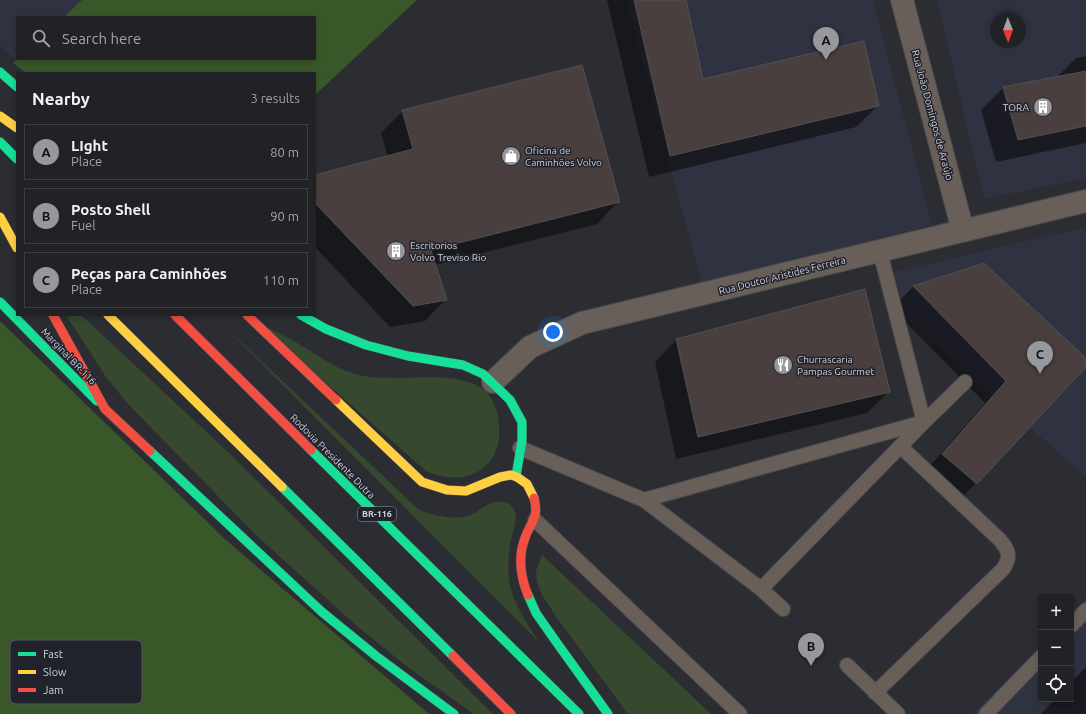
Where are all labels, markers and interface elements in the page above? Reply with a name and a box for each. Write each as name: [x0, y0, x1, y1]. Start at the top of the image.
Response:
north arrow: [990, 12, 1026, 48]
search box: [16, 16, 316, 60]
icon: search: [30, 27, 52, 49]
pin: A: [813, 27, 839, 60]
text: Search here: [62, 30, 141, 47]
street label: Rua João Domingos de Araújo: [910, 49, 955, 182]
text: Nearby: [32, 89, 90, 108]
text: 3 results: [250, 91, 300, 105]
building icon: TORA: [1032, 96, 1054, 118]
place label: TORA: [1003, 102, 1029, 113]
text: LIght: [71, 137, 108, 154]
text: A: [41, 145, 51, 159]
text: 80 m: [270, 145, 299, 159]
shop icon: Oficina de Caminhões Volvo: [500, 145, 522, 167]
place label: Oficina de Caminhões Volvo: [525, 145, 602, 168]
text: Place: [71, 154, 102, 168]
text: Posto Shell: [71, 201, 150, 218]
text: B: [42, 209, 50, 223]
text: 90 m: [270, 209, 299, 223]
text: Fuel: [71, 218, 96, 232]
building icon: Escritorios Volvo Treviso Rio: [385, 240, 407, 262]
place label: Escritorios Volvo Treviso Rio: [410, 240, 486, 263]
street label: Rua Doutor Aristides Ferreira: [717, 254, 847, 297]
text: Peças para Caminhões: [71, 265, 227, 282]
text: C: [42, 273, 50, 287]
text: 110 m: [263, 273, 299, 287]
text: Place: [71, 282, 102, 296]
your location: [543, 322, 563, 342]
street label: Marginal BR-116: [39, 326, 99, 387]
pin: C: [1027, 341, 1053, 374]
restaurant icon: Churrascaria Pampas Gourmet: [772, 354, 794, 376]
place label: Churrascaria Pampas Gourmet: [797, 354, 874, 377]
street label: Rodovia Presidente Dutra: [288, 412, 377, 501]
road number: BR-116: [358, 507, 396, 521]
map controls: [1038, 594, 1074, 702]
button: +: [1038, 594, 1074, 630]
button: −: [1038, 630, 1074, 666]
pin: B: [798, 633, 824, 666]
legend: [10, 640, 142, 704]
text: Fast: [43, 648, 64, 660]
text: Slow: [43, 666, 67, 678]
button: locate: [1038, 666, 1074, 702]
text: Jam: [43, 684, 64, 696]

